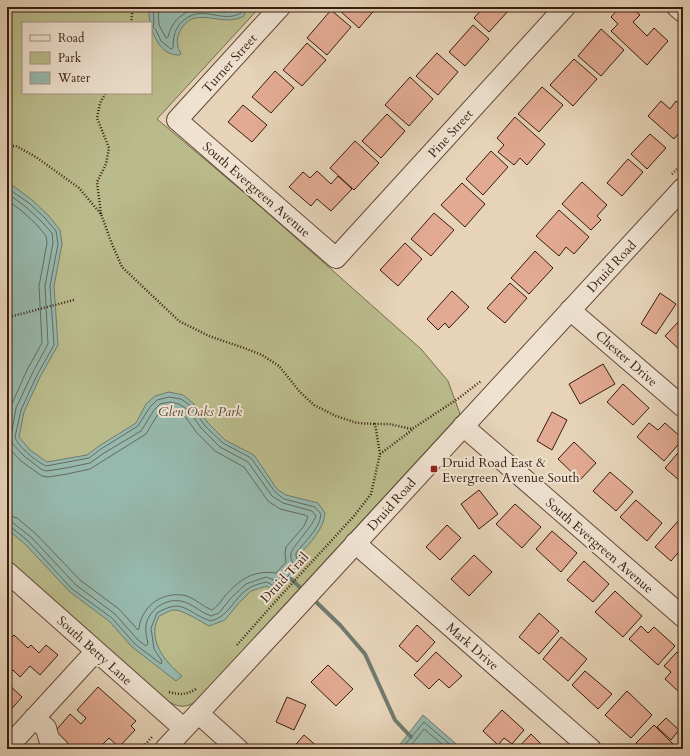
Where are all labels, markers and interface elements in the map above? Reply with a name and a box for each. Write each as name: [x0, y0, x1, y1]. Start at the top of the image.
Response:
legend: [22, 22, 152, 94]
text: Road: [58, 30, 85, 46]
street label: Turner Street: [198, 30, 261, 97]
text: Park: [58, 50, 82, 66]
text: Water: [57, 70, 91, 86]
street label: Pine Street: [424, 106, 477, 162]
street label: South Evergreen Avenue: [199, 138, 314, 242]
street label: Druid Road: [583, 237, 641, 297]
street label: Chester Drive: [591, 327, 661, 391]
park label: Glen Oaks Park: [158, 403, 242, 421]
place label: Druid Road East & Evergreen Avenue South: [442, 454, 580, 487]
marker: Druid Road East & Evergreen Avenue South: [429, 464, 439, 474]
street label: Druid Road: [363, 474, 420, 535]
street label: South Evergreen Avenue: [542, 494, 657, 598]
street label: Druid Trail: [257, 548, 313, 607]
street label: South Betty Lane: [53, 612, 136, 689]
street label: Mark Drive: [442, 619, 503, 675]

